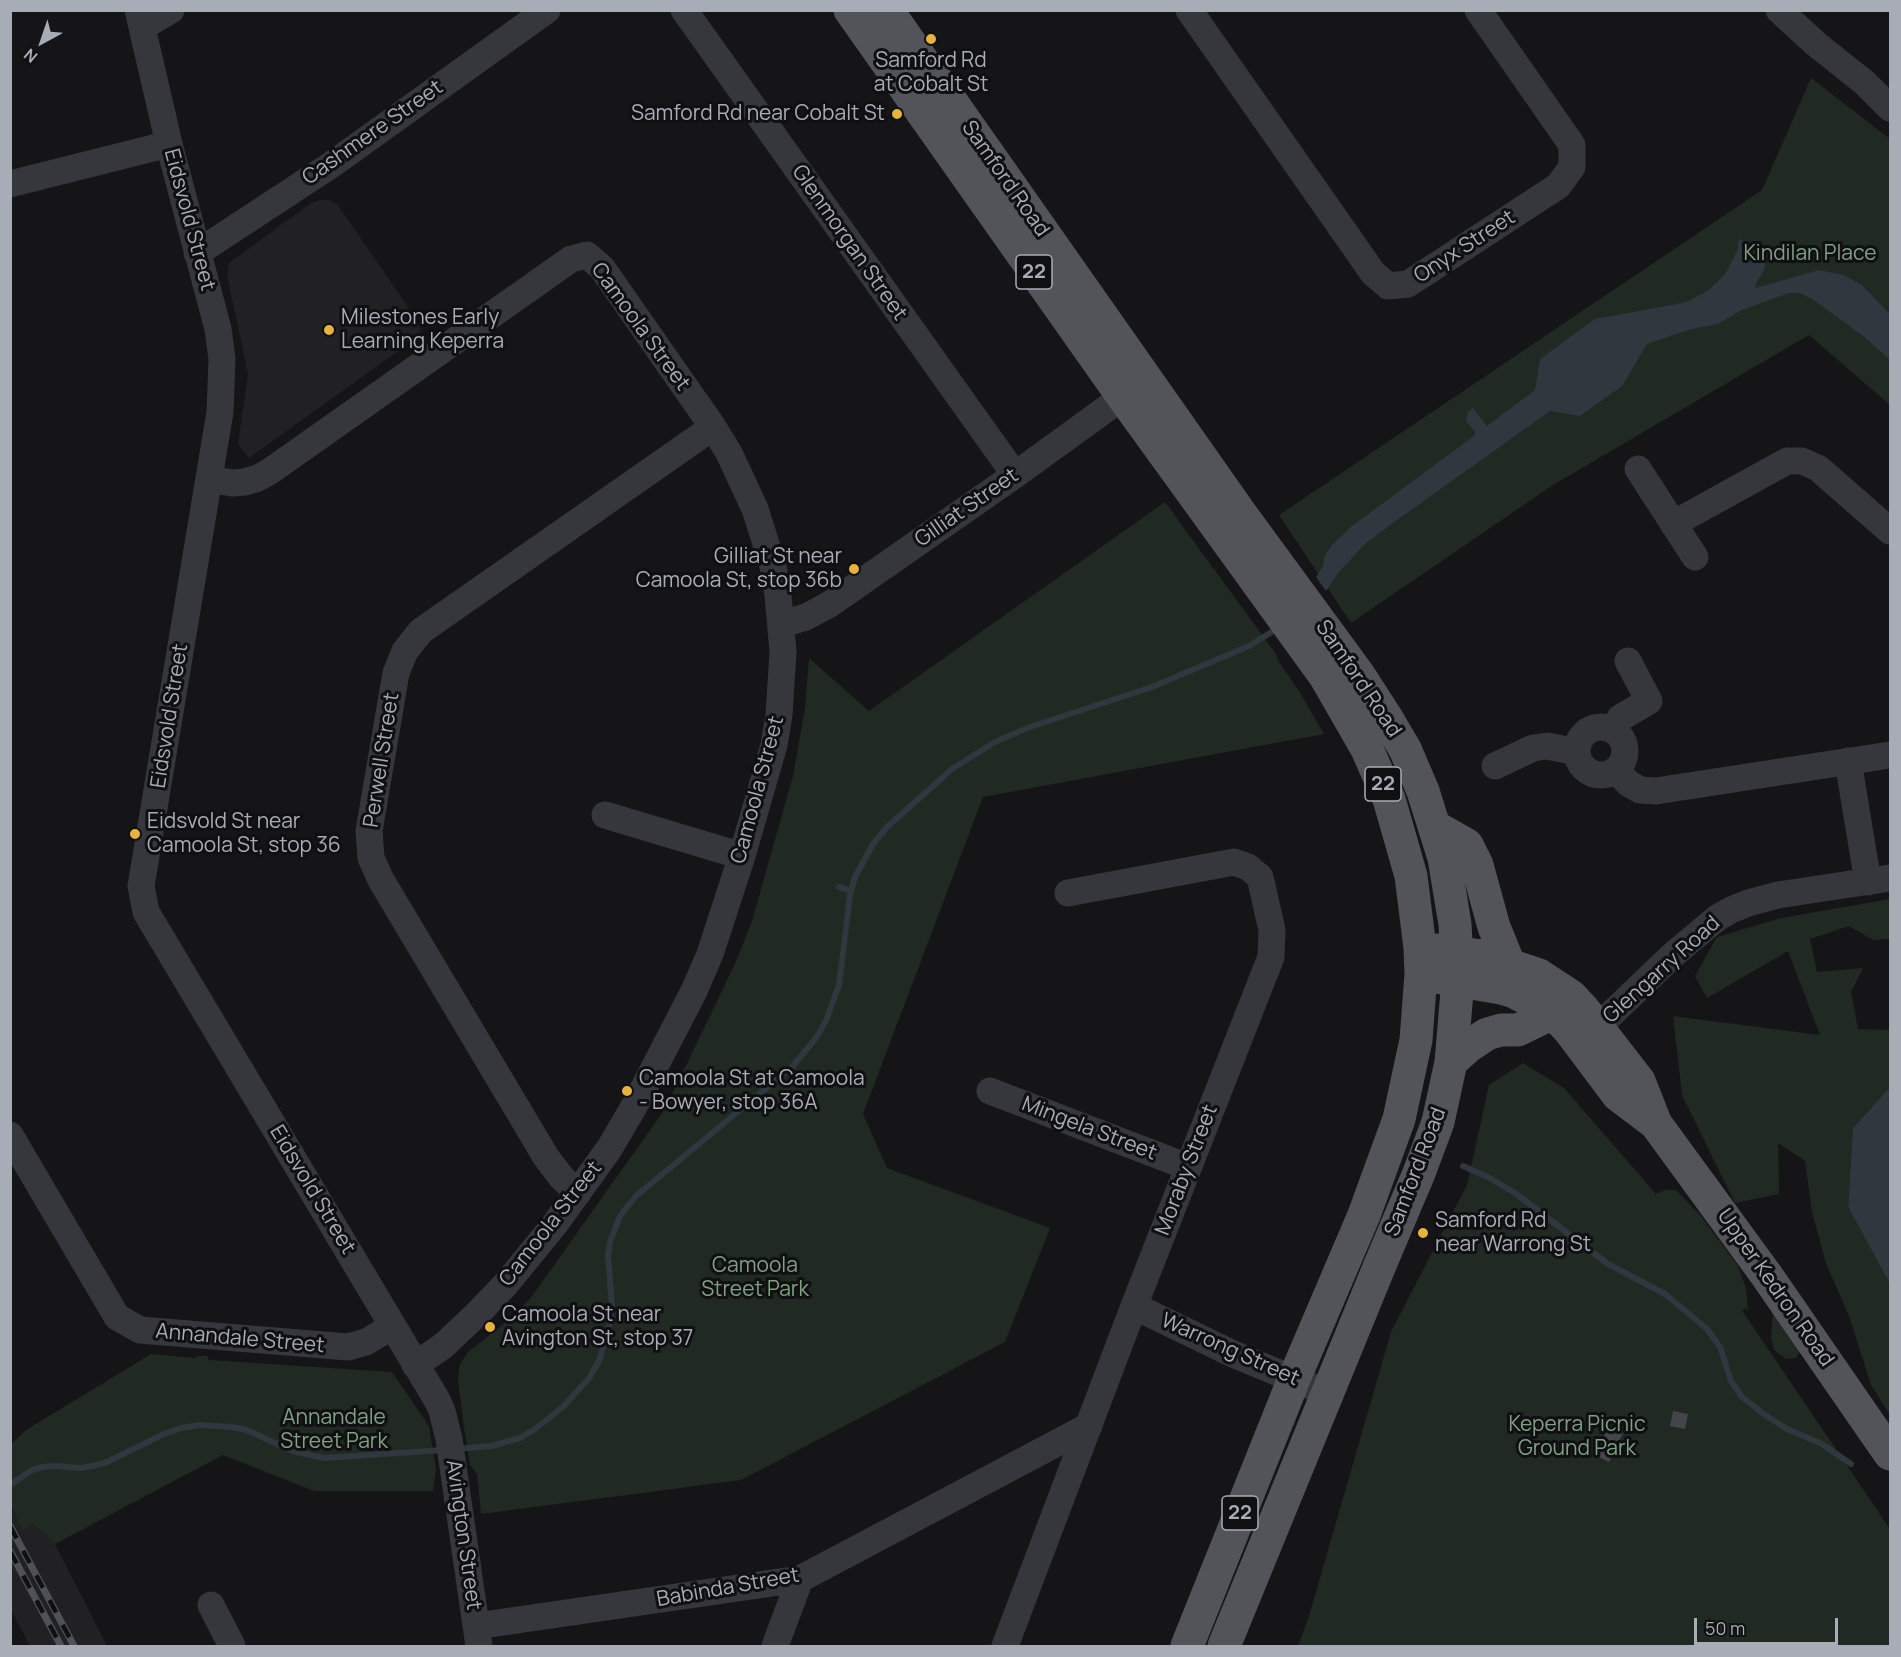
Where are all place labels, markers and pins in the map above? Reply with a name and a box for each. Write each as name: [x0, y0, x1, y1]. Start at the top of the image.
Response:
marker: Samford Rd at Cobalt St: [924, 32, 938, 46]
place label: Samford Rd at Cobalt St: [874, 48, 988, 98]
place label: Samford Rd near Cobalt St: [631, 101, 885, 127]
marker: Samford Rd near Cobalt St: [890, 107, 904, 121]
place label: Milestones Early Learning Keperra: [341, 305, 504, 355]
marker: Milestones Early Learning Keperra: [322, 323, 336, 337]
place label: Gilliat St near Camoola St, stop 36b: [636, 544, 842, 594]
marker: Gilliat St near Camoola St, stop 36b: [847, 562, 861, 576]
place label: Eidsvold St near Camoola St, stop 36: [147, 809, 341, 859]
marker: Eidsvold St near Camoola St, stop 36: [128, 827, 142, 841]
place label: Camoola St at Camoola - Bowyer, stop 36A: [639, 1066, 865, 1116]
marker: Camoola St at Camoola - Bowyer, stop 36A: [620, 1084, 634, 1098]
place label: Samford Rd near Warrong St: [1435, 1208, 1591, 1258]
marker: Samford Rd near Warrong St: [1416, 1226, 1430, 1240]
place label: Camoola St near Avington St, stop 37: [502, 1302, 693, 1352]
marker: Camoola St near Avington St, stop 37: [483, 1320, 497, 1334]

